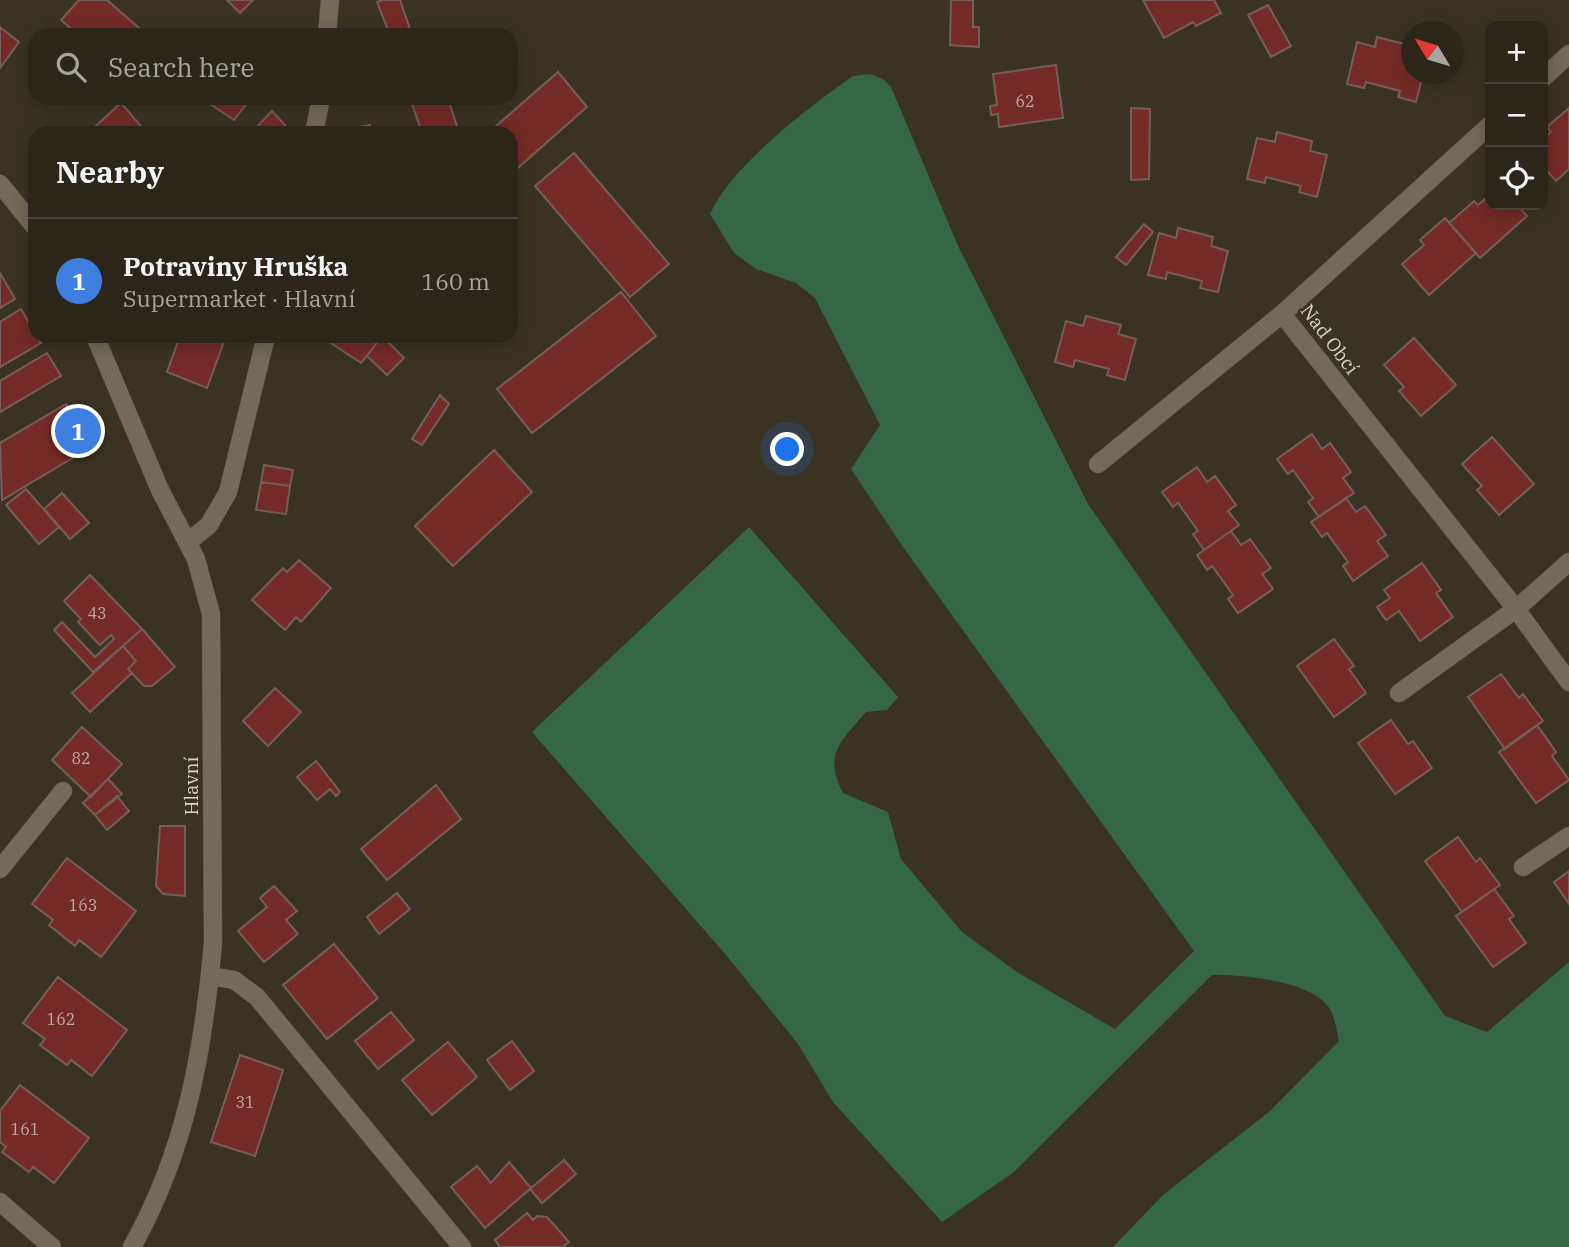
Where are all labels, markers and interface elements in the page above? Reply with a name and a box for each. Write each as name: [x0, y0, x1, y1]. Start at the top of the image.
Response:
north arrow: [1401, 21, 1464, 84]
map controls: [1485, 21, 1548, 210]
button: +: [1485, 21, 1548, 84]
search box: [28, 28, 518, 105]
icon: search: [52, 48, 90, 86]
text: Search here: [108, 50, 254, 84]
button: −: [1485, 84, 1548, 147]
house number: 62: [1015, 91, 1035, 111]
button: locate: [1485, 147, 1548, 210]
text: Nearby: [56, 152, 164, 191]
text: Potraviny Hruška: [123, 249, 348, 283]
text: 1: [72, 266, 86, 296]
text: 160 m: [421, 266, 490, 296]
text: Supermarket · Hlavní: [123, 283, 355, 313]
street label: Nad Obcí: [1296, 299, 1364, 379]
pin: 1: [55, 405, 101, 457]
your location: [770, 432, 804, 466]
house number: 43: [87, 603, 107, 623]
house number: 82: [71, 748, 91, 768]
street label: Hlavní: [179, 756, 203, 816]
house number: 163: [69, 895, 97, 915]
house number: 162: [47, 1009, 75, 1029]
house number: 31: [235, 1092, 255, 1112]
house number: 161: [11, 1119, 39, 1139]

